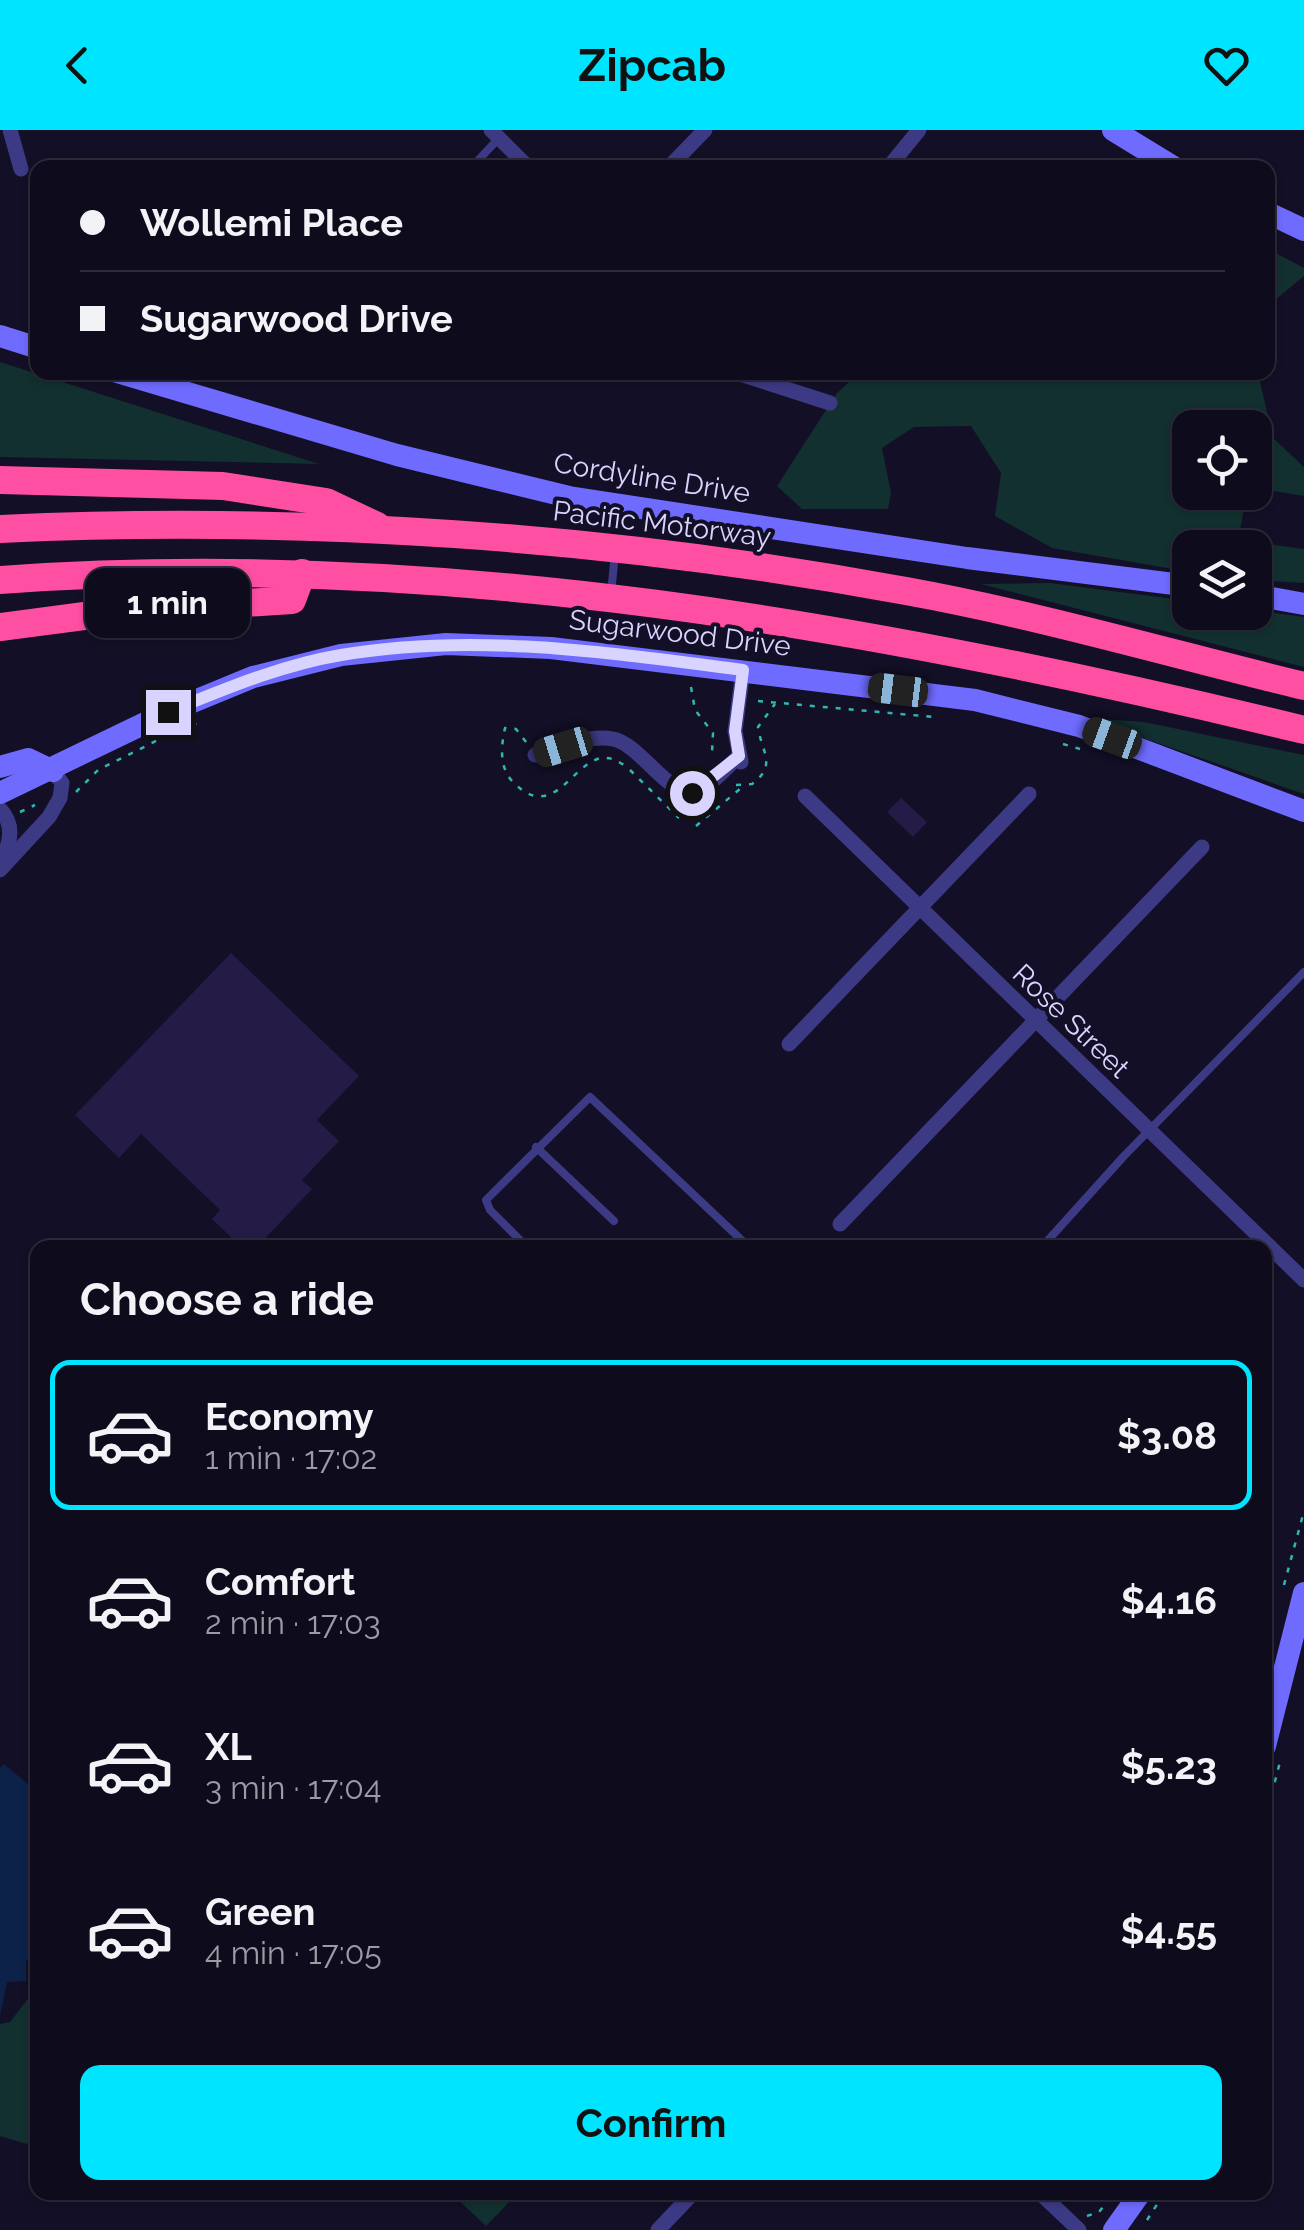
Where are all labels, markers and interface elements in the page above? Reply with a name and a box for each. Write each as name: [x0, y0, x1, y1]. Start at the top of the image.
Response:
icon: back: [50, 38, 105, 93]
icon: heart: [1199, 38, 1254, 93]
text: Zipcab: [578, 39, 726, 92]
text: Wollemi Place: [140, 200, 403, 245]
text: Sugarwood Drive: [140, 296, 453, 341]
map controls: [1172, 410, 1272, 630]
button: locate: [1172, 410, 1272, 510]
street label: Cordyline Drive: [551, 446, 753, 510]
street label: Pacific Motorway: [551, 494, 773, 554]
button: layers: [1172, 530, 1272, 630]
callout: 1 min: [86, 567, 250, 637]
text: 1 min: [127, 584, 208, 621]
street label: Sugarwood Drive: [567, 603, 793, 663]
car: [866, 671, 930, 709]
route end: [146, 690, 191, 735]
car: [1079, 714, 1145, 762]
car: [530, 724, 596, 770]
route start: [670, 771, 715, 816]
street label: Rose Street: [1006, 957, 1137, 1085]
text: Choose a ride: [80, 1273, 374, 1326]
icon: car: [85, 1390, 175, 1480]
text: Economy: [205, 1394, 374, 1439]
text: $3.08: [1117, 1413, 1217, 1458]
text: 1 min · 17:02: [205, 1439, 377, 1476]
icon: car: [85, 1555, 175, 1645]
text: Comfort: [205, 1559, 355, 1604]
text: $4.16: [1121, 1578, 1217, 1623]
text: 2 min · 17:03: [205, 1604, 381, 1641]
icon: car: [85, 1720, 175, 1810]
text: XL: [205, 1724, 252, 1769]
text: $5.23: [1121, 1743, 1217, 1788]
text: 3 min · 17:04: [205, 1769, 381, 1806]
icon: car: [85, 1885, 175, 1975]
text: Green: [205, 1889, 315, 1934]
text: $4.55: [1121, 1908, 1217, 1953]
text: 4 min · 17:05: [205, 1934, 382, 1971]
button: Confirm: [80, 2065, 1222, 2180]

